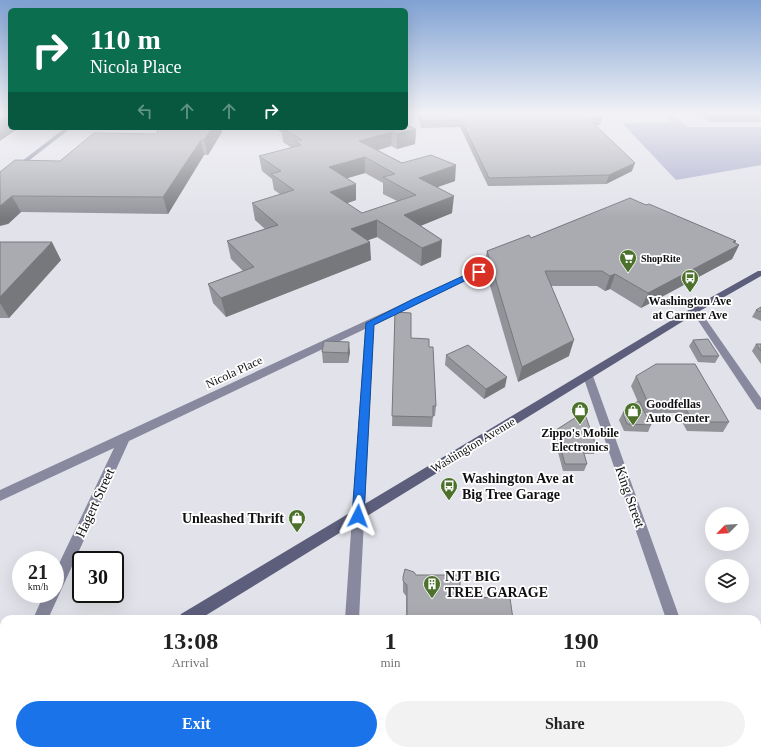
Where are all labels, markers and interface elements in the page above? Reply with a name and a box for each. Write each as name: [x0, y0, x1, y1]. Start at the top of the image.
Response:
icon: right: [24, 24, 76, 76]
text: 110 m: [90, 24, 161, 55]
text: Nicola Place: [90, 57, 181, 77]
icon: left: [134, 100, 156, 122]
icon: ahead: [176, 100, 198, 122]
icon: ahead: [218, 100, 240, 122]
icon: right: [260, 100, 282, 122]
supermarket icon: ShopRite: [618, 248, 638, 273]
place label: ShopRite: [641, 253, 681, 264]
pin: [462, 255, 496, 289]
icon: arrive: [468, 261, 490, 283]
bus stop icon: Washington Ave at Carmer Ave: [680, 268, 700, 293]
place label: Washington Ave at Carmer Ave: [649, 294, 732, 322]
street label: Nicola Place: [203, 353, 265, 391]
place label: Goodfellas Auto Center: [646, 397, 710, 425]
shop icon: Zippo's Mobile Electronics: [570, 400, 590, 425]
shop icon: Goodfellas Auto Center: [623, 401, 643, 426]
street label: Washington Avenue: [428, 414, 518, 476]
place label: Zippo's Mobile Electronics: [541, 426, 620, 454]
street label: King Street: [612, 464, 648, 530]
street label: Hagert Street: [73, 466, 118, 540]
place label: Washington Ave at Big Tree Garage: [462, 471, 574, 502]
bus stop icon: Washington Ave at Big Tree Garage: [439, 476, 459, 501]
position arrow: [337, 495, 379, 537]
north arrow: [705, 507, 749, 551]
map controls: [705, 507, 749, 603]
shop icon: Unleashed Thrift: [287, 508, 307, 533]
place label: Unleashed Thrift: [182, 511, 284, 526]
speed limit sign: 30: [72, 551, 124, 603]
button: layers: [705, 559, 749, 603]
text: 21: [28, 561, 48, 583]
place label: NJT BIG TREE GARAGE: [445, 569, 548, 600]
building icon: NJT BIG TREE GARAGE: [422, 574, 442, 599]
text: km/h: [28, 581, 48, 592]
text: 13:08: [162, 628, 218, 654]
text: 1: [384, 628, 396, 654]
text: 190: [563, 628, 599, 654]
text: Arrival: [171, 655, 209, 670]
text: min: [380, 655, 401, 670]
text: m: [576, 655, 586, 670]
button: Exit: [16, 701, 377, 747]
button: Share: [385, 701, 745, 747]

